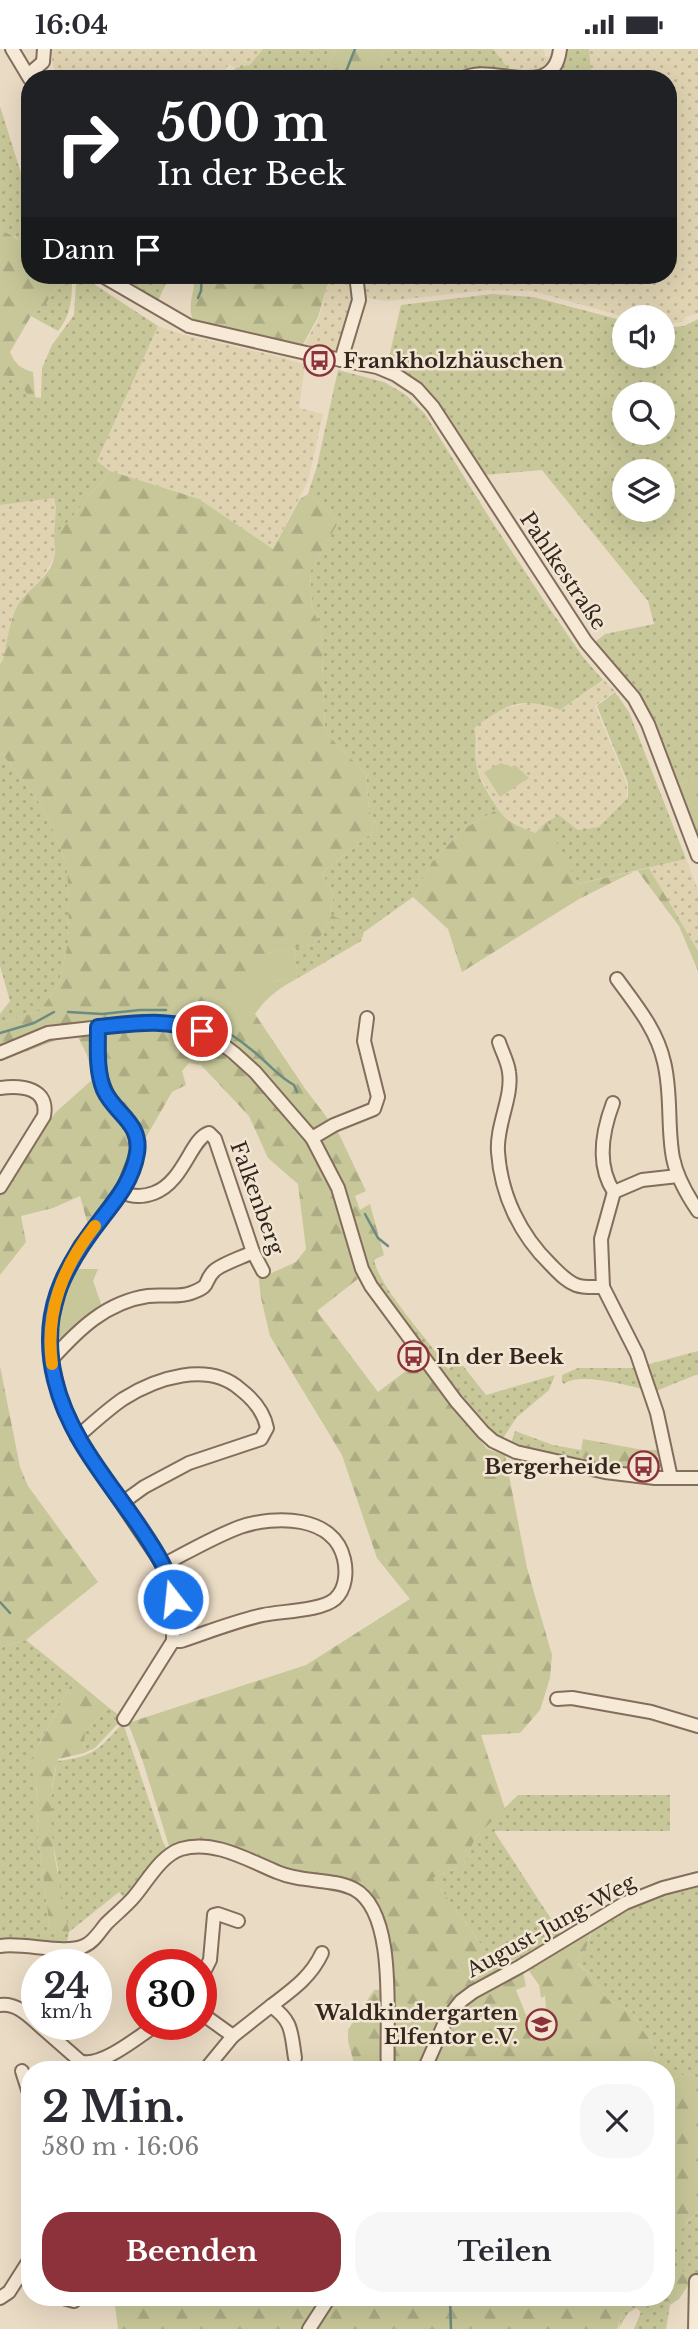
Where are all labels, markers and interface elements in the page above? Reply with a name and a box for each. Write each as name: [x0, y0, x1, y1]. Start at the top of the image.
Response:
text: 16:04: [35, 9, 108, 41]
text: 500 m: [157, 93, 327, 154]
icon: right: [42, 98, 133, 189]
text: In der Beek: [157, 154, 346, 194]
icon: arrive: [129, 231, 167, 269]
text: Dann: [42, 234, 115, 266]
map controls: [612, 305, 675, 522]
button: sound: [612, 305, 675, 368]
bus stop icon: Frankholzhäuschen: [303, 344, 337, 378]
place label: Frankholzhäuschen: [343, 348, 564, 374]
button: search: [612, 382, 675, 445]
button: layers: [612, 459, 675, 522]
street label: Pahlkestraße: [514, 507, 612, 635]
pin: [172, 1001, 232, 1061]
icon: arrive: [183, 1012, 221, 1050]
street label: Falkenberg: [224, 1138, 290, 1259]
bus stop icon: In der Beek: [396, 1340, 430, 1374]
place label: In der Beek: [436, 1344, 565, 1370]
bus stop icon: Bergerheide: [627, 1450, 661, 1484]
place label: Bergerheide: [484, 1454, 621, 1480]
position arrow: [136, 1562, 210, 1636]
street label: August-Jung-Weg: [461, 1869, 640, 1984]
speed limit sign: 30: [126, 1949, 217, 2040]
text: 24: [43, 1964, 90, 2007]
place label: Waldkindergarten Elfentor e.V.: [314, 2000, 518, 2050]
text: km/h: [41, 2001, 92, 2023]
school or university icon: Waldkindergarten Elfentor e.V.: [524, 2008, 558, 2042]
text: 2 Min.: [42, 2081, 185, 2133]
button: close: [580, 2084, 654, 2158]
text: 580 m · 16:06: [42, 2133, 199, 2161]
button: Beenden: [42, 2212, 341, 2292]
button: Teilen: [355, 2212, 654, 2292]

